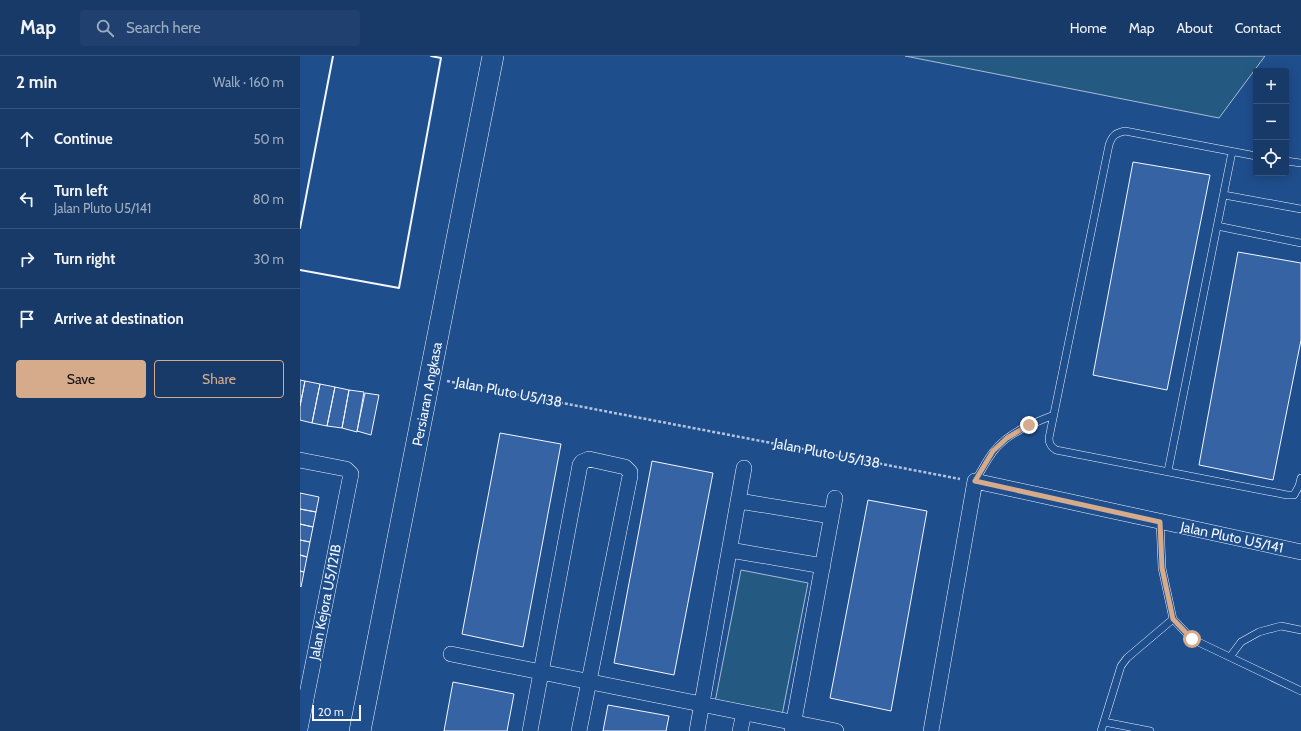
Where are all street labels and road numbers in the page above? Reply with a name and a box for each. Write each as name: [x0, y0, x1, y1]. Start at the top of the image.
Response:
street label: Persiaran Angkasa: [408, 340, 446, 448]
street label: Jalan Pluto U5/138: [453, 373, 564, 411]
street label: Jalan Pluto U5/138: [771, 434, 882, 472]
street label: Jalan Pluto U5/141: [1178, 517, 1285, 557]
street label: Jalan Kejora U5/121B: [305, 543, 345, 662]

